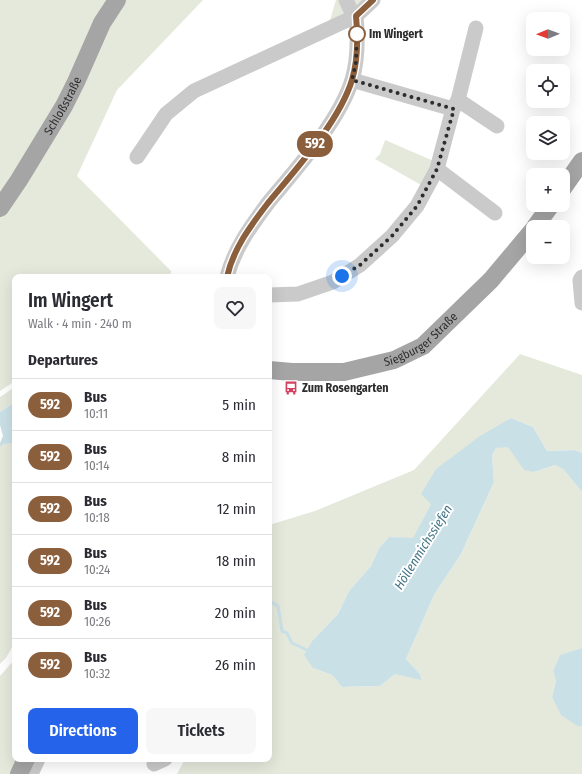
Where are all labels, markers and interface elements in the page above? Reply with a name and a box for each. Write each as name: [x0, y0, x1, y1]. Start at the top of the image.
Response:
north arrow: [526, 12, 570, 56]
map controls: [526, 12, 570, 264]
marker: Im Wingert: [348, 25, 366, 43]
place label: Im Wingert: [369, 27, 424, 41]
button: locate: [526, 64, 570, 108]
street label: Schloßstraße: [41, 75, 84, 138]
button: layers: [526, 116, 570, 160]
line badge: 592: [292, 131, 338, 157]
text: 592: [305, 135, 325, 152]
button: +: [526, 168, 570, 212]
button: −: [526, 220, 570, 264]
your location: [332, 266, 352, 286]
button: heart: [214, 287, 256, 329]
text: Im Wingert: [28, 289, 113, 312]
street label: Siegburger Straße: [382, 310, 460, 369]
text: Walk · 4 min · 240 m: [28, 316, 132, 331]
text: Departures: [28, 351, 98, 369]
bus stop icon: Zum Rosengarten: [283, 380, 299, 396]
place label: Zum Rosengarten: [302, 381, 389, 395]
text: Bus: [84, 388, 107, 406]
text: 592: [40, 396, 60, 413]
text: 5 min: [222, 396, 256, 414]
text: 10:11: [84, 406, 108, 421]
text: Bus: [84, 440, 107, 458]
text: 592: [40, 448, 60, 465]
text: 8 min: [222, 448, 256, 466]
text: 10:14: [84, 458, 109, 473]
text: Bus: [84, 492, 107, 510]
text: 592: [40, 500, 60, 517]
text: 12 min: [217, 500, 256, 518]
water label: Höllenmichssiefen: [391, 502, 455, 592]
text: 10:18: [84, 510, 110, 525]
text: Bus: [84, 544, 107, 562]
text: 592: [40, 552, 60, 569]
text: 18 min: [216, 552, 256, 570]
text: 10:24: [84, 562, 110, 577]
text: Bus: [84, 596, 107, 614]
text: 592: [40, 604, 60, 621]
text: 20 min: [215, 604, 256, 622]
text: 10:26: [84, 614, 111, 629]
text: Bus: [84, 648, 107, 666]
text: 592: [40, 656, 60, 673]
text: 26 min: [215, 656, 256, 674]
text: 10:32: [84, 666, 110, 681]
button: Directions: [28, 708, 138, 754]
button: Tickets: [146, 708, 256, 754]

